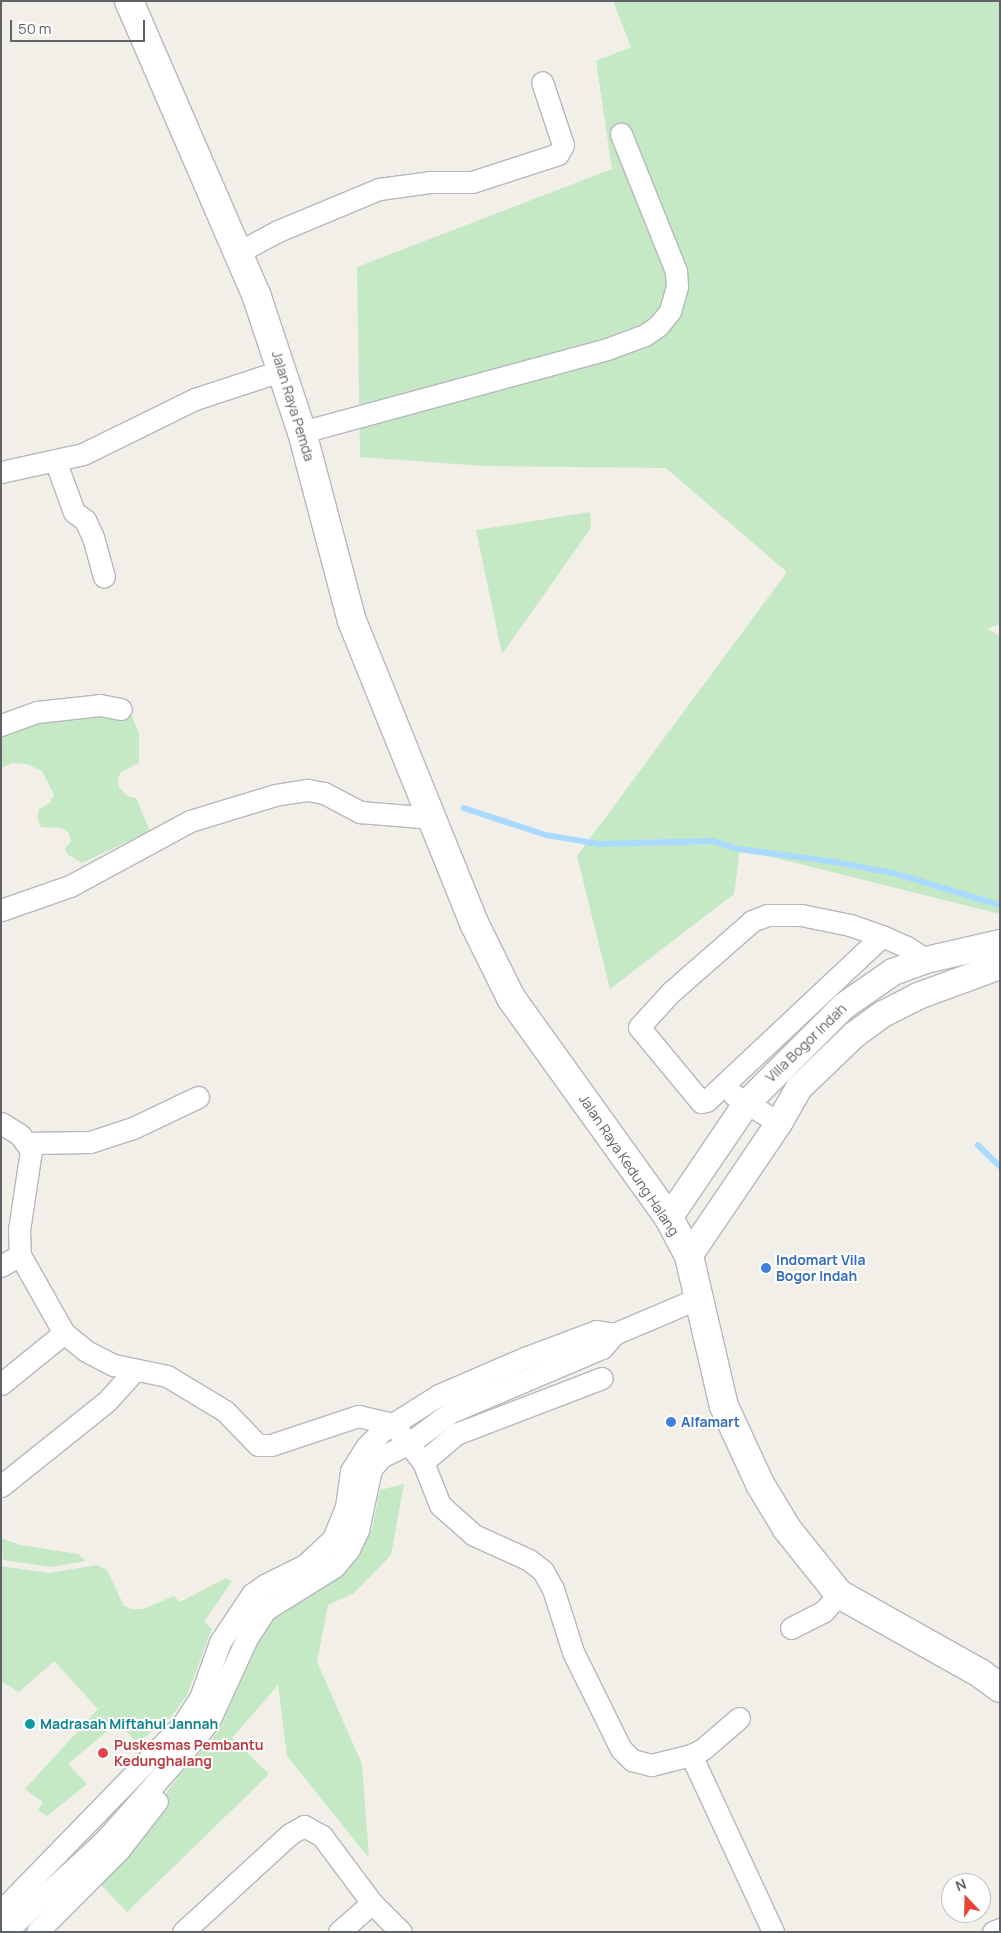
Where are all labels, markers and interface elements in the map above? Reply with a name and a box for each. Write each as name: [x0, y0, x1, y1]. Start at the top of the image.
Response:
scale bar: [12, 10, 148, 42]
text: 50 m: [18, 18, 52, 39]
street label: Jalan Raya Pemda: [268, 349, 318, 463]
street label: Villa Bogor Indah: [762, 1000, 850, 1086]
street label: Jalan Raya Kedung Halang: [575, 1091, 683, 1239]
place label: Indomart Vila Bogor Indah: [776, 1252, 866, 1284]
marker: Indomart Vila Bogor Indah: [760, 1262, 772, 1274]
place label: Alfamart: [681, 1414, 740, 1430]
marker: Alfamart: [665, 1416, 677, 1428]
place label: Madrasah Miftahul Jannah: [40, 1716, 218, 1732]
marker: Madrasah Miftahul Jannah: [24, 1718, 36, 1730]
place label: Puskesmas Pembantu Kedunghalang: [114, 1737, 264, 1770]
marker: Puskesmas Pembantu Kedunghalang: [96, 1746, 110, 1760]
north arrow: [941, 1873, 991, 1923]
text: N: [953, 1874, 969, 1895]

